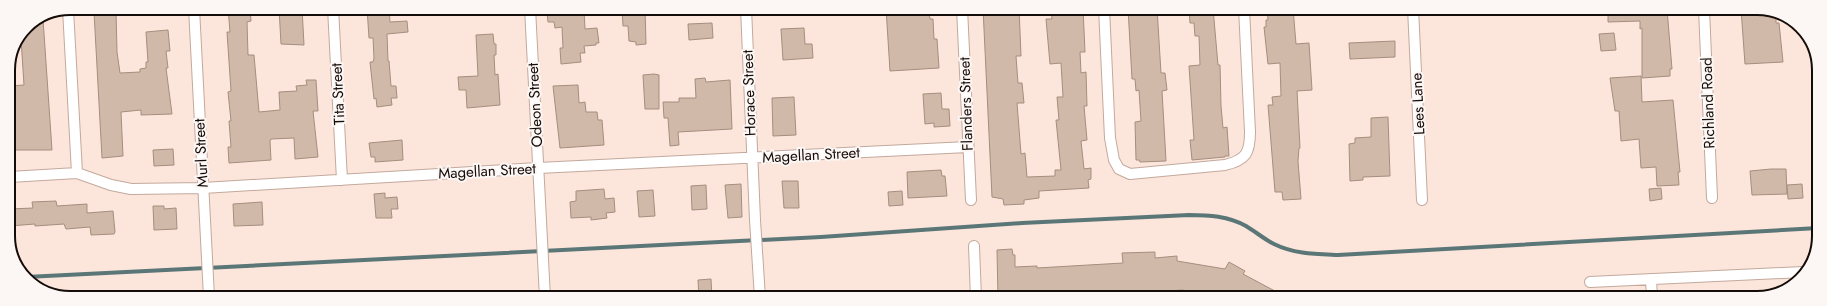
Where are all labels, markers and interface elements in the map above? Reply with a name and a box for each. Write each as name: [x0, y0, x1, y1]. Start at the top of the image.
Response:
street label: Horace Street: [736, 49, 762, 137]
street label: Flanders Street: [953, 56, 979, 151]
street label: Richland Road: [1695, 57, 1721, 149]
street label: Tita Street: [325, 62, 351, 126]
street label: Odeon Street: [522, 62, 548, 148]
street label: Lees Lane: [1405, 72, 1431, 136]
street label: Murl Street: [188, 118, 214, 188]
street label: Magellan Street: [762, 141, 861, 169]
street label: Magellan Street: [438, 157, 537, 185]

